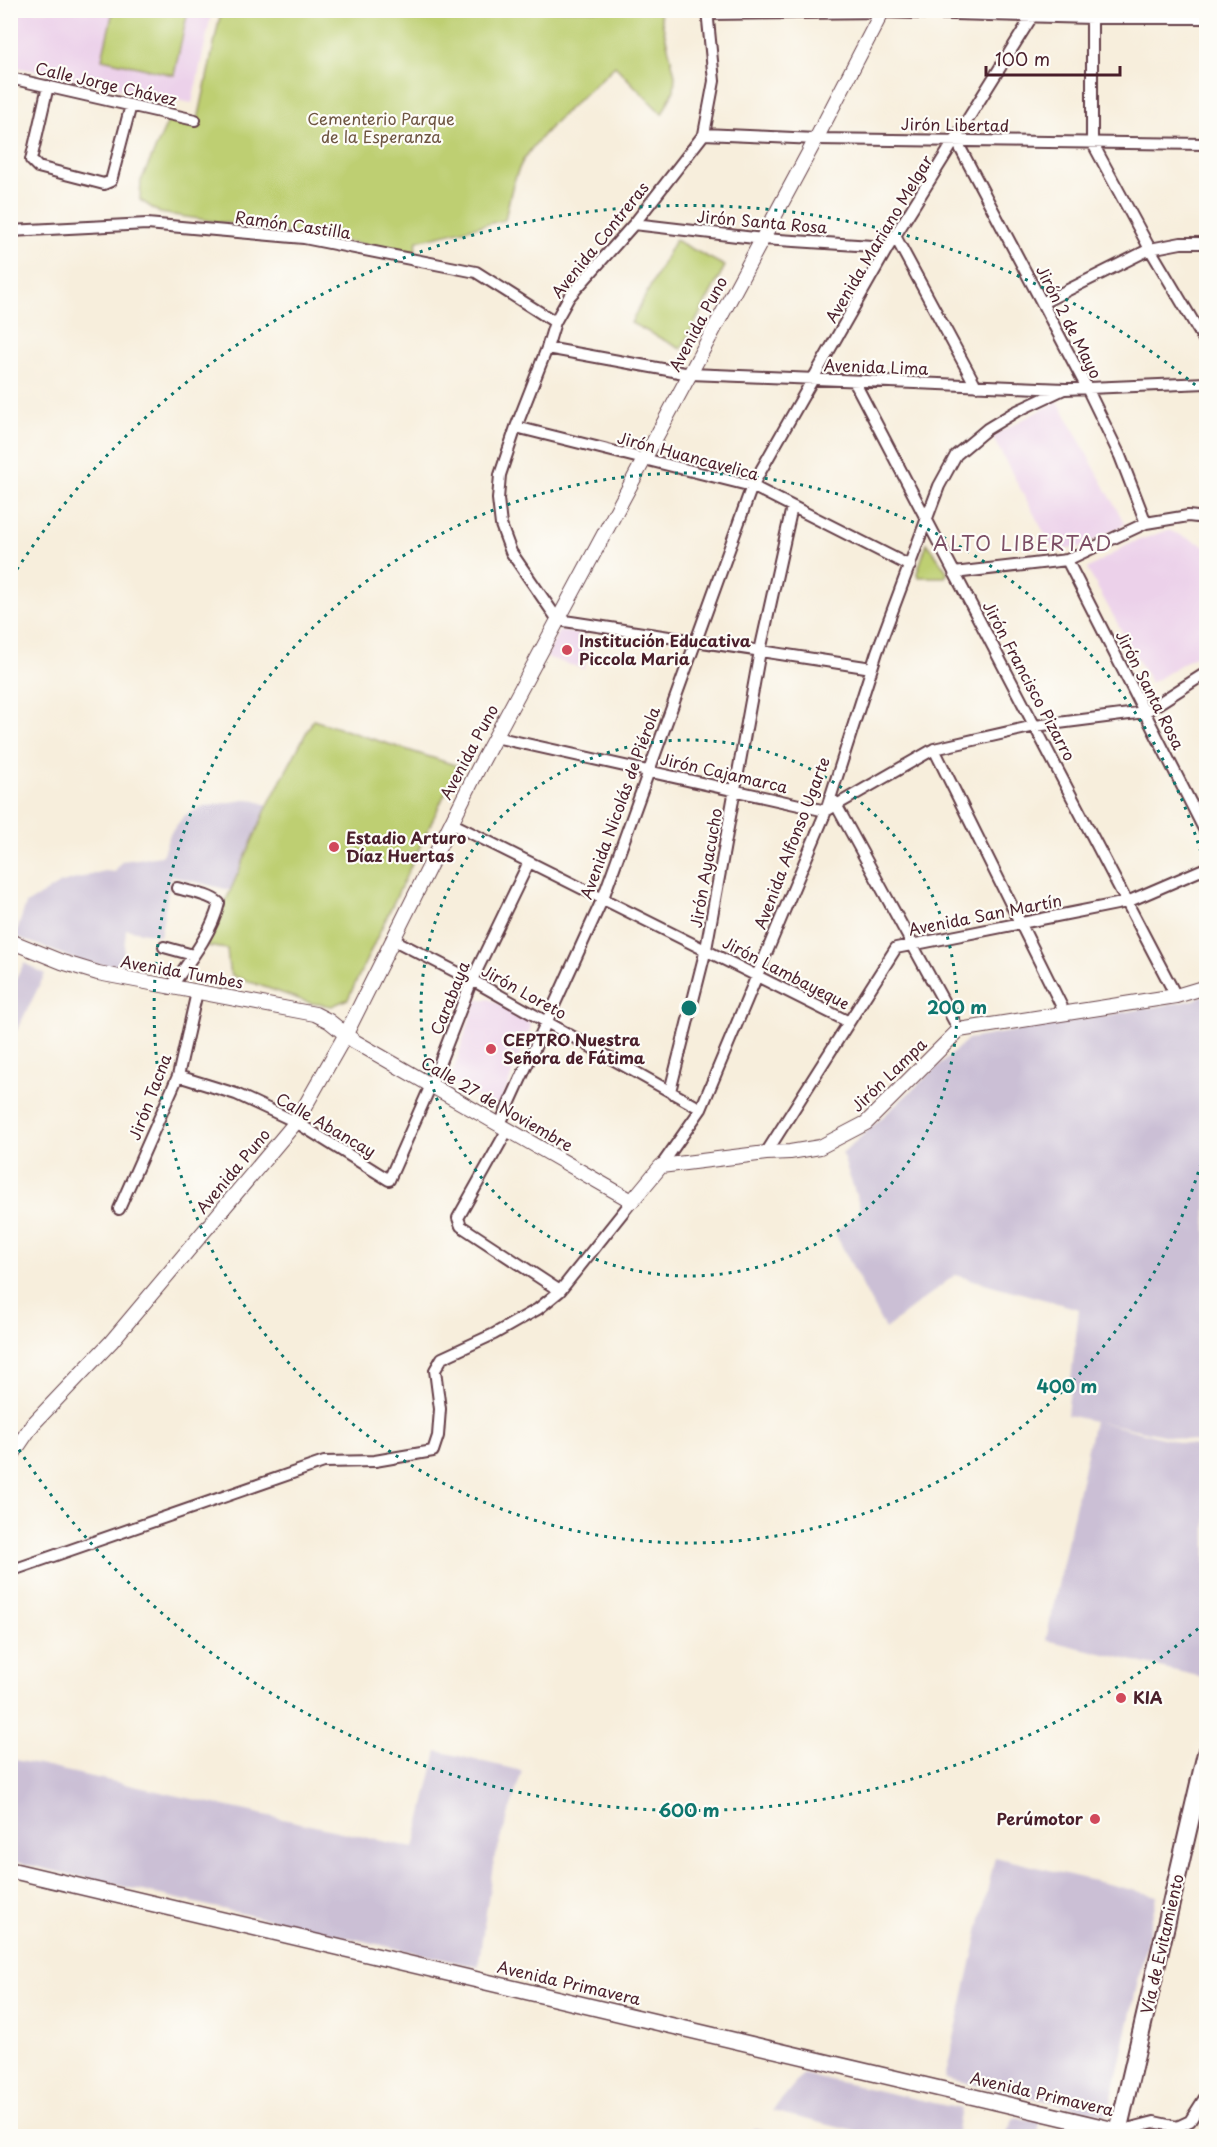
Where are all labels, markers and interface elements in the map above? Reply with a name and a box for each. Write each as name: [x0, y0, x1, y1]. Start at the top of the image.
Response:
scale bar: [986, 39, 1120, 77]
text: 100 m: [995, 45, 1050, 72]
street label: Calle Jorge Chávez: [33, 55, 180, 111]
park label: Cementerio Parque de la Esperanza: [307, 106, 455, 148]
street label: Jirón Libertad: [901, 111, 1009, 137]
street label: Avenida Mariano Melgar: [818, 149, 938, 327]
street label: Avenida Contreras: [545, 176, 654, 303]
street label: Jirón Santa Rosa: [696, 203, 828, 239]
street label: Ramón Castilla: [234, 204, 353, 244]
street label: Jirón 2 de Mayo: [1031, 261, 1109, 382]
street label: Avenida Puno: [662, 272, 732, 375]
street label: Avenida Lima: [823, 352, 929, 380]
street label: Jirón Huancavelica: [615, 425, 762, 485]
district label: ALTO LIBERTAD: [933, 528, 1113, 558]
street label: Jirón Francisco Pizarro: [978, 596, 1082, 765]
street label: Jirón Santa Rosa: [1110, 626, 1191, 753]
place label: Institución Educativa Piccola Maria: [579, 628, 751, 670]
marker: Institución Educativa Piccola Maria: [560, 643, 574, 657]
street label: Avenida Puno: [433, 700, 503, 803]
street label: Avenida Nicolás de Piérola: [573, 703, 665, 902]
street label: Jirón Cajamarca: [658, 746, 790, 798]
street label: Avenida Alfonso Ugarte: [747, 753, 835, 932]
street label: Jirón Ayacucho: [683, 806, 727, 930]
place label: Estadio Arturo Díaz Huertas: [346, 825, 466, 867]
marker: Estadio Arturo Díaz Huertas: [327, 840, 341, 854]
street label: Avenida San Martín: [906, 887, 1064, 941]
street label: Jirón Lambayeque: [719, 930, 854, 1015]
street label: Avenida Tumbes: [119, 948, 245, 994]
street label: Carabaya: [423, 957, 475, 1038]
street label: Jirón Loreto: [478, 958, 572, 1024]
text: 200 m: [927, 993, 987, 1020]
centre of rings: [679, 998, 699, 1018]
place label: CEPTRO Nuestra Señora de Fátima: [503, 1027, 646, 1069]
street label: Jirón Lampa: [845, 1032, 932, 1117]
marker: CEPTRO Nuestra Señora de Fátima: [484, 1042, 498, 1056]
street label: Jirón Tacna: [122, 1050, 177, 1143]
street label: Calle 27 de Noviembre: [417, 1050, 578, 1157]
street label: Calle Abancay: [272, 1086, 381, 1163]
street label: Avenida Puno: [189, 1122, 275, 1218]
text: 400 m: [1037, 1372, 1097, 1399]
place label: KIA: [1133, 1685, 1163, 1709]
marker: KIA: [1114, 1691, 1128, 1705]
text: 600 m: [658, 1796, 720, 1823]
place label: Perúmotor: [996, 1806, 1084, 1830]
marker: Perúmotor: [1088, 1812, 1102, 1826]
street label: Vía de Evitamiento: [1133, 1871, 1189, 2016]
street label: Avenida Primavera: [495, 1954, 644, 2010]
street label: Avenida Primavera: [968, 2065, 1117, 2121]

